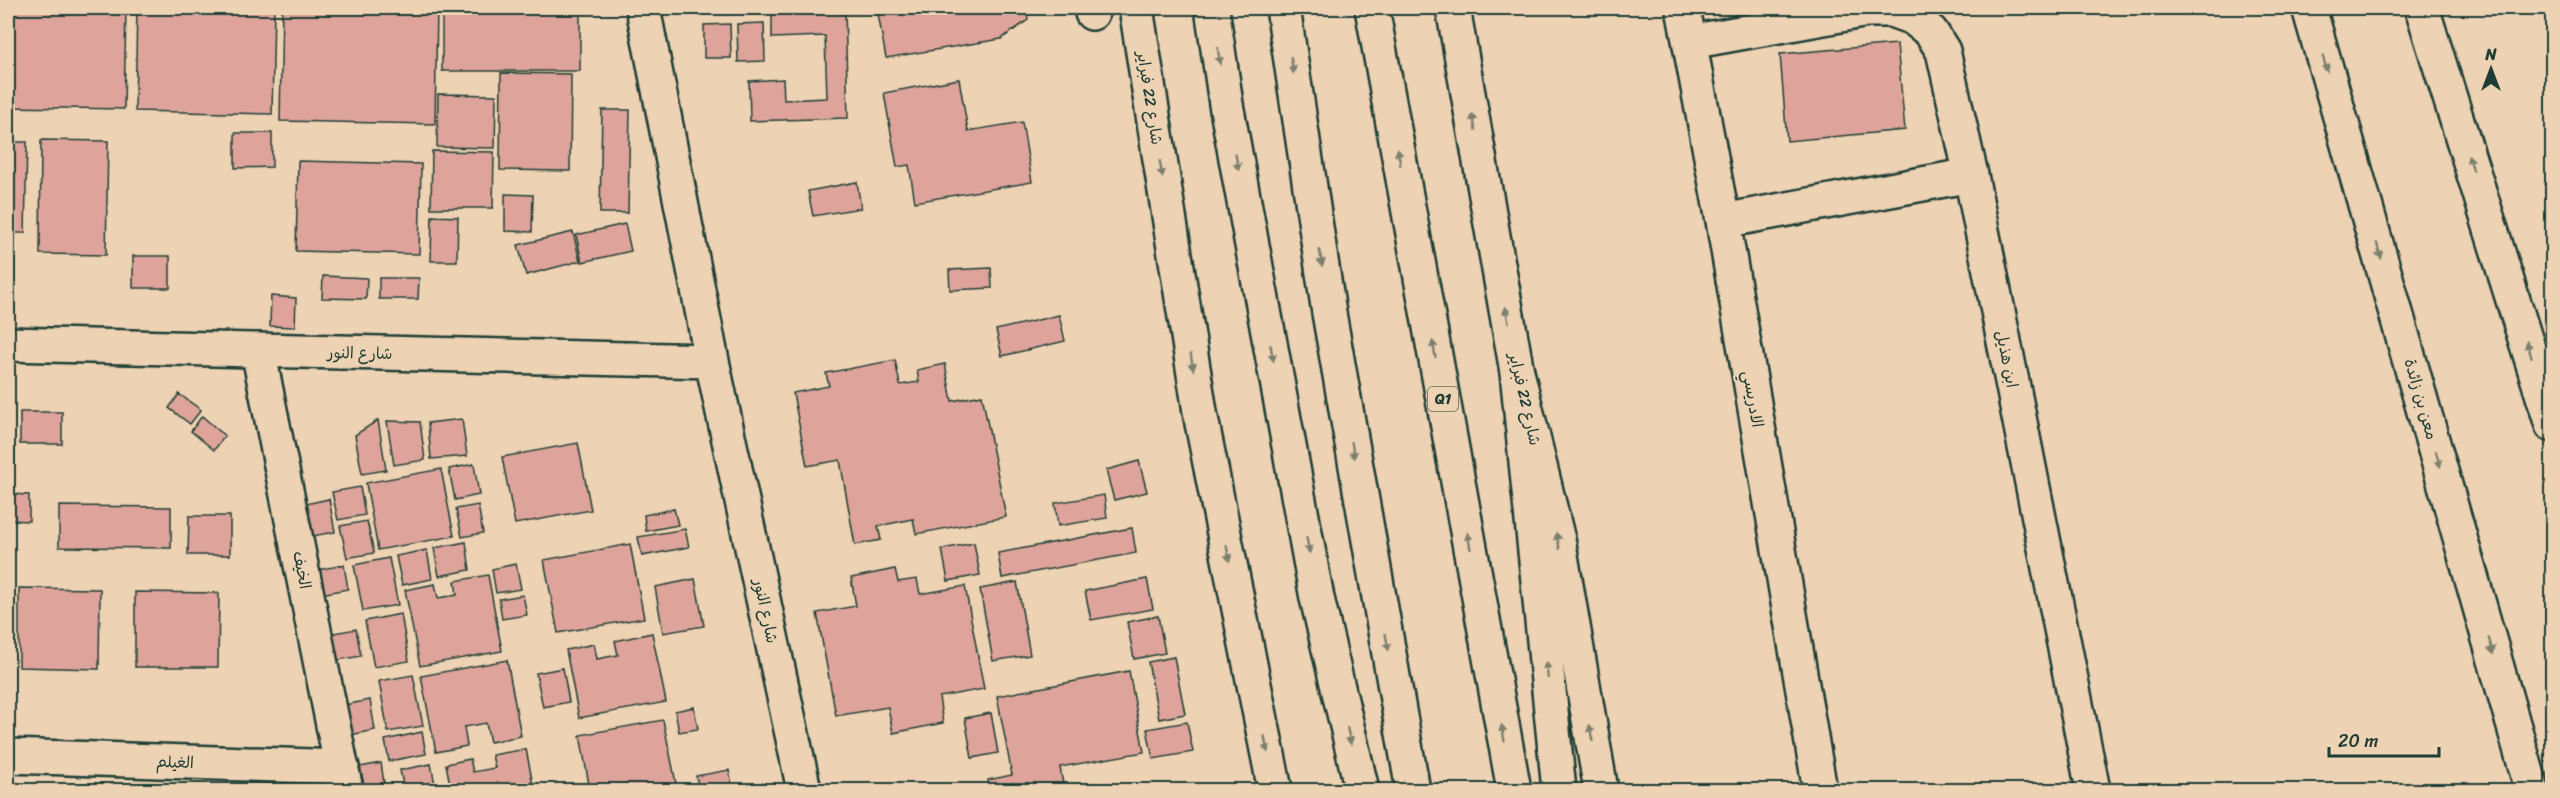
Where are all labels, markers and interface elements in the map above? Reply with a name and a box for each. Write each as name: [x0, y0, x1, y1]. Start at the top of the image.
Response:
north arrow: [2461, 39, 2521, 99]
text: N: [2484, 40, 2497, 69]
one-way arrow: [1215, 46, 1224, 65]
street label: شارع 22 فبراير: [1128, 47, 1172, 147]
one-way arrow: [2321, 55, 2330, 73]
one-way arrow: [1287, 56, 1296, 75]
one-way arrow: [1469, 113, 1478, 132]
one-way arrow: [1394, 148, 1403, 167]
one-way arrow: [1233, 152, 1242, 171]
one-way arrow: [2465, 154, 2475, 172]
one-way arrow: [1157, 160, 1166, 179]
one-way arrow: [2374, 242, 2384, 260]
one-way arrow: [1316, 249, 1325, 268]
one-way arrow: [1502, 305, 1511, 324]
street label: ابن هذيل: [1987, 328, 2027, 390]
street label: شارع النور: [325, 338, 393, 368]
one-way arrow: [1429, 339, 1438, 358]
one-way arrow: [2524, 340, 2533, 358]
one-way arrow: [1268, 344, 1277, 363]
street label: شارع 22 فبراير: [1500, 348, 1550, 448]
one-way arrow: [1188, 352, 1197, 371]
street label: معن بن زائدة: [2396, 355, 2446, 443]
street label: الادريسي: [1734, 368, 1772, 430]
road number: Q1: [1428, 387, 1458, 411]
one-way arrow: [1349, 441, 1358, 460]
one-way arrow: [2434, 450, 2443, 468]
one-way arrow: [1464, 531, 1473, 550]
one-way arrow: [1552, 531, 1562, 550]
one-way arrow: [1304, 536, 1313, 555]
one-way arrow: [1224, 544, 1233, 563]
street label: الخيف: [284, 548, 320, 592]
street label: شارع النور: [745, 574, 787, 646]
one-way arrow: [1383, 633, 1392, 652]
one-way arrow: [2487, 638, 2496, 656]
one-way arrow: [1542, 660, 1552, 679]
scale bar: [2329, 720, 2438, 758]
one-way arrow: [1498, 723, 1507, 742]
one-way arrow: [1586, 723, 1595, 742]
text: 20 m: [2338, 725, 2378, 757]
one-way arrow: [1345, 726, 1355, 745]
one-way arrow: [1262, 735, 1271, 754]
street label: الغيلم: [156, 747, 194, 777]

